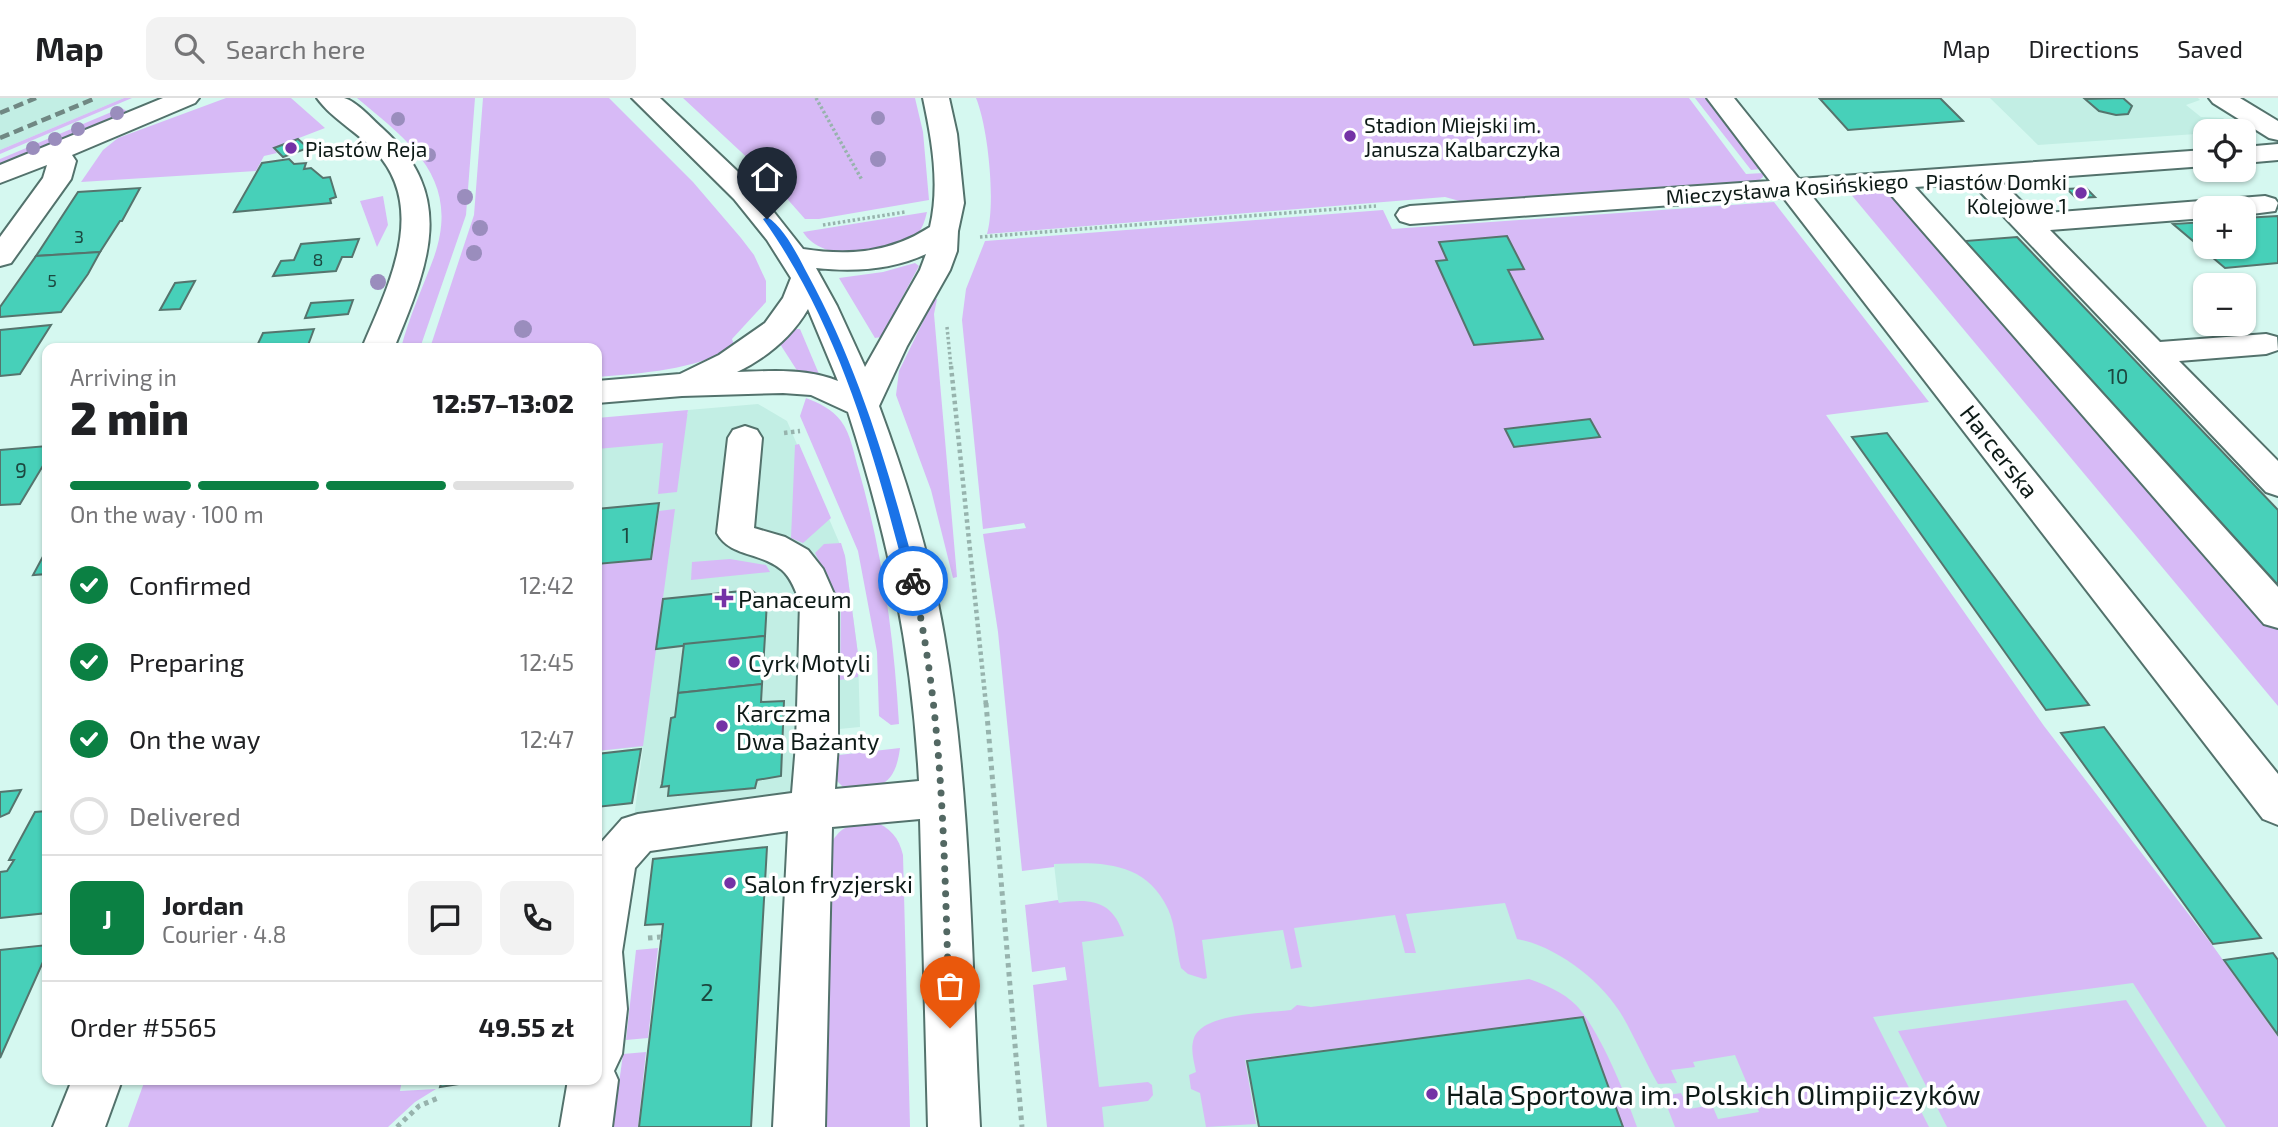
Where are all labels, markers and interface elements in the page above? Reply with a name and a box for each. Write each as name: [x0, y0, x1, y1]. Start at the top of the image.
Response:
search box: [146, 17, 636, 80]
text: Map: [35, 28, 104, 68]
icon: search: [170, 29, 208, 67]
text: Search here: [226, 33, 365, 64]
text: Map: [1942, 34, 1990, 63]
text: Directions: [2028, 34, 2139, 63]
text: Saved: [2177, 34, 2243, 63]
place label: Stadion Miejski im. Janusza Kalbarczyka: [1364, 112, 1561, 161]
map controls: [2193, 119, 2256, 336]
button: locate: [2193, 119, 2256, 182]
marker: Stadion Miejski im. Janusza Kalbarczyka: [1342, 128, 1358, 144]
place label: Piastów Reja: [305, 136, 427, 162]
marker: Piastów Reja: [283, 140, 299, 156]
pin: [737, 147, 797, 219]
icon: home: [748, 158, 786, 196]
street label: Mieczysława Kosińskiego: [1665, 167, 1909, 209]
place label: Piastów Domki Kolejowe 1: [1926, 169, 2067, 219]
marker: Piastów Domki Kolejowe 1: [2073, 185, 2089, 201]
button: +: [2193, 196, 2256, 259]
house number: 3: [74, 225, 84, 247]
house number: 8: [313, 248, 323, 270]
house number: 5: [47, 269, 57, 291]
button: −: [2193, 273, 2256, 336]
text: Arriving in: [70, 363, 177, 391]
house number: 10: [2107, 363, 2129, 388]
text: 12:57–13:02: [433, 387, 574, 418]
text: 2 min: [70, 389, 189, 444]
street label: Harcerska: [1955, 399, 2045, 503]
house number: 9: [15, 457, 27, 482]
text: On the way · 100 m: [70, 500, 264, 528]
house number: 1: [622, 522, 630, 547]
courier: [878, 546, 948, 616]
icon: bike: [894, 562, 932, 600]
icon: check: [70, 566, 108, 604]
text: Confirmed: [129, 569, 252, 600]
text: 12:42: [519, 571, 574, 599]
place label: Panaceum: [738, 584, 852, 613]
marker: Panaceum: [716, 590, 732, 606]
icon: check: [70, 643, 108, 681]
text: Preparing: [129, 646, 244, 677]
text: 12:45: [520, 648, 574, 676]
place label: Cyrk Motyli: [748, 648, 871, 677]
marker: Cyrk Motyli: [726, 654, 742, 670]
place label: Karczma Dwa Bażanty: [736, 698, 880, 755]
marker: Karczma Dwa Bażanty: [714, 718, 730, 734]
icon: check: [70, 720, 108, 758]
text: On the way: [129, 723, 260, 754]
text: 12:47: [521, 725, 574, 753]
text: Delivered: [129, 800, 241, 831]
place label: Salon fryzjerski: [744, 869, 913, 898]
marker: Salon fryzjerski: [722, 875, 738, 891]
button: chat: [408, 881, 482, 955]
button: phone: [500, 881, 574, 955]
text: Jordan: [162, 889, 244, 920]
text: J: [102, 903, 112, 934]
text: Courier · 4.8: [162, 920, 286, 948]
pin: [920, 956, 980, 1028]
icon: bag: [931, 967, 969, 1005]
house number: 2: [700, 977, 714, 1006]
text: Order #5565: [70, 1011, 217, 1042]
text: 49.55 zł: [478, 1011, 574, 1042]
place label: Hala Sportowa im. Polskich Olimpijczyków: [1446, 1077, 1981, 1111]
marker: Hala Sportowa im. Polskich Olimpijczyków: [1424, 1086, 1440, 1102]

